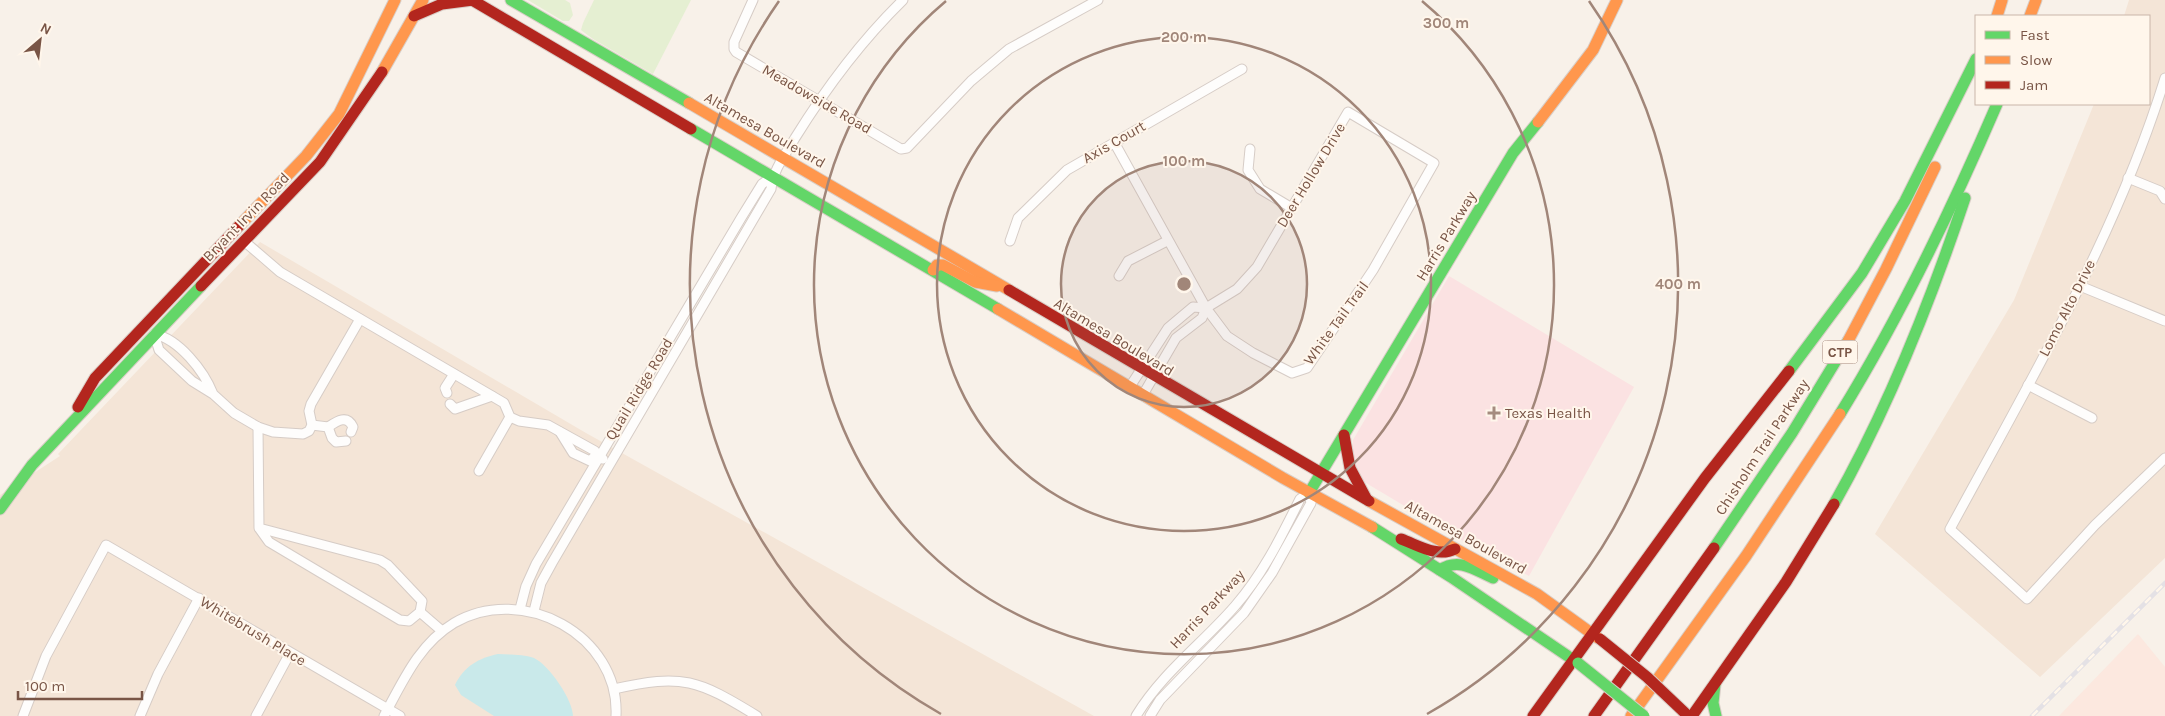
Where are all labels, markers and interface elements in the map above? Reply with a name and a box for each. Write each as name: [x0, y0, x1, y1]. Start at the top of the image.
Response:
text: 300 m: [1423, 14, 1469, 32]
north arrow: [15, 15, 65, 65]
legend: [1975, 15, 2150, 105]
text: N: [37, 19, 54, 39]
text: Fast: [2020, 26, 2050, 44]
text: 200 m: [1161, 28, 1207, 46]
text: Slow: [2020, 51, 2052, 69]
street label: Meadowside Road: [759, 60, 875, 138]
text: Jam: [2020, 76, 2048, 94]
street label: Altamesa Boulevard: [701, 88, 829, 172]
street label: Axis Court: [1079, 117, 1149, 167]
street label: Deer Hollow Drive: [1273, 120, 1349, 230]
text: 100 m: [1163, 152, 1205, 170]
street label: Bryant Irvin Road: [199, 169, 293, 265]
street label: Harris Parkway: [1412, 188, 1480, 284]
street label: Lomo Alto Drive: [2035, 257, 2099, 359]
centre of rings: [1175, 275, 1193, 293]
text: 400 m: [1655, 275, 1701, 293]
street label: White Tail Trail: [1300, 278, 1372, 368]
street label: Altamesa Boulevard: [1051, 294, 1177, 380]
street label: Quail Ridge Road: [601, 335, 677, 443]
road number: CTP: [1822, 341, 1858, 364]
street label: Chisholm Trail Parkway: [1711, 376, 1813, 518]
place label: Texas Health: [1505, 404, 1591, 422]
marker: Texas Health: [1487, 406, 1501, 420]
street label: Altamesa Boulevard: [1402, 496, 1530, 578]
street label: Harris Parkway: [1166, 566, 1248, 652]
street label: Whitebrush Place: [197, 592, 309, 670]
scale bar: [18, 668, 141, 700]
text: 100 m: [25, 677, 65, 695]

